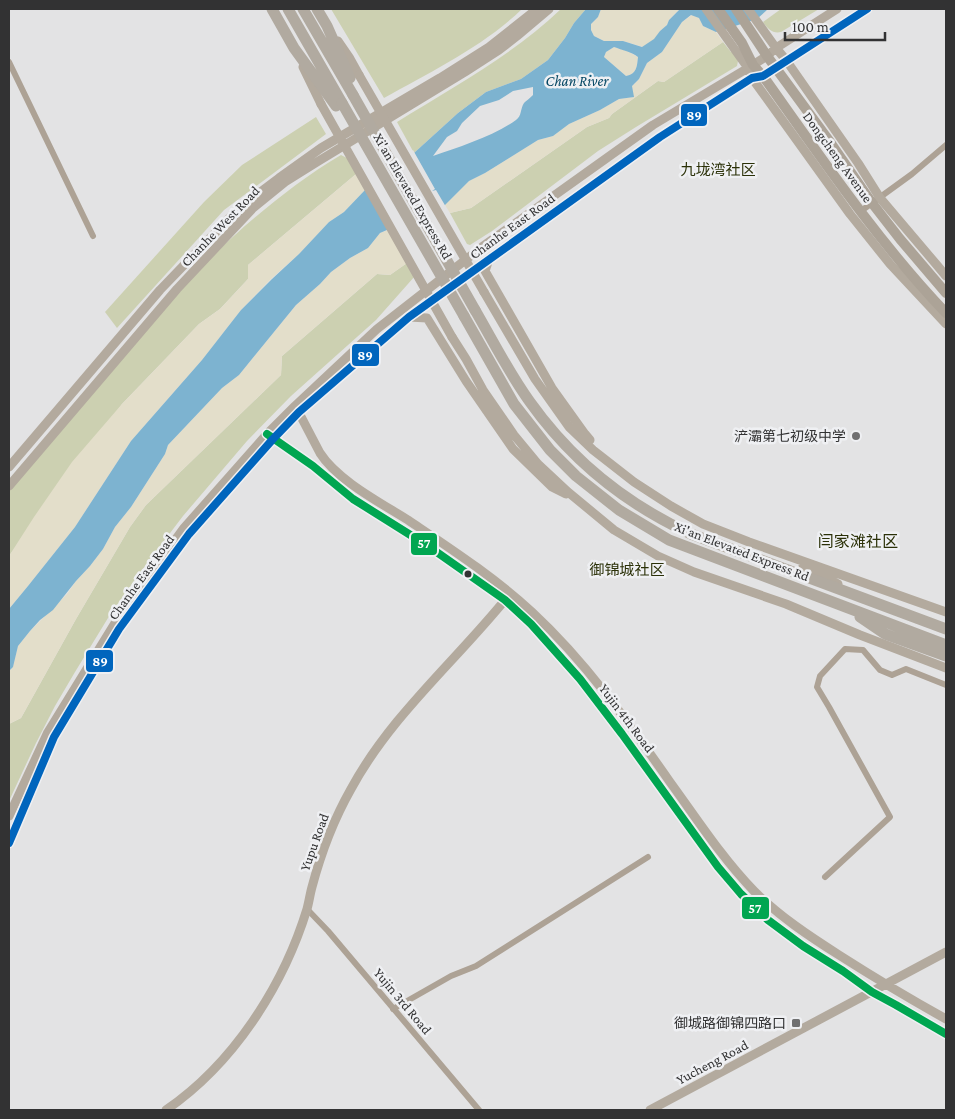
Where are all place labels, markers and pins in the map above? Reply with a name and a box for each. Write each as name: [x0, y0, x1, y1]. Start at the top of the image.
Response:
place label: 浐灞第七初级中学: [734, 428, 846, 444]
marker: 浐灞第七初级中学: [850, 430, 862, 442]
unlabelled marker: [463, 569, 473, 579]
place label: 御城路御锦四路口: [674, 1015, 786, 1031]
marker: 御城路御锦四路口: [790, 1017, 802, 1029]

